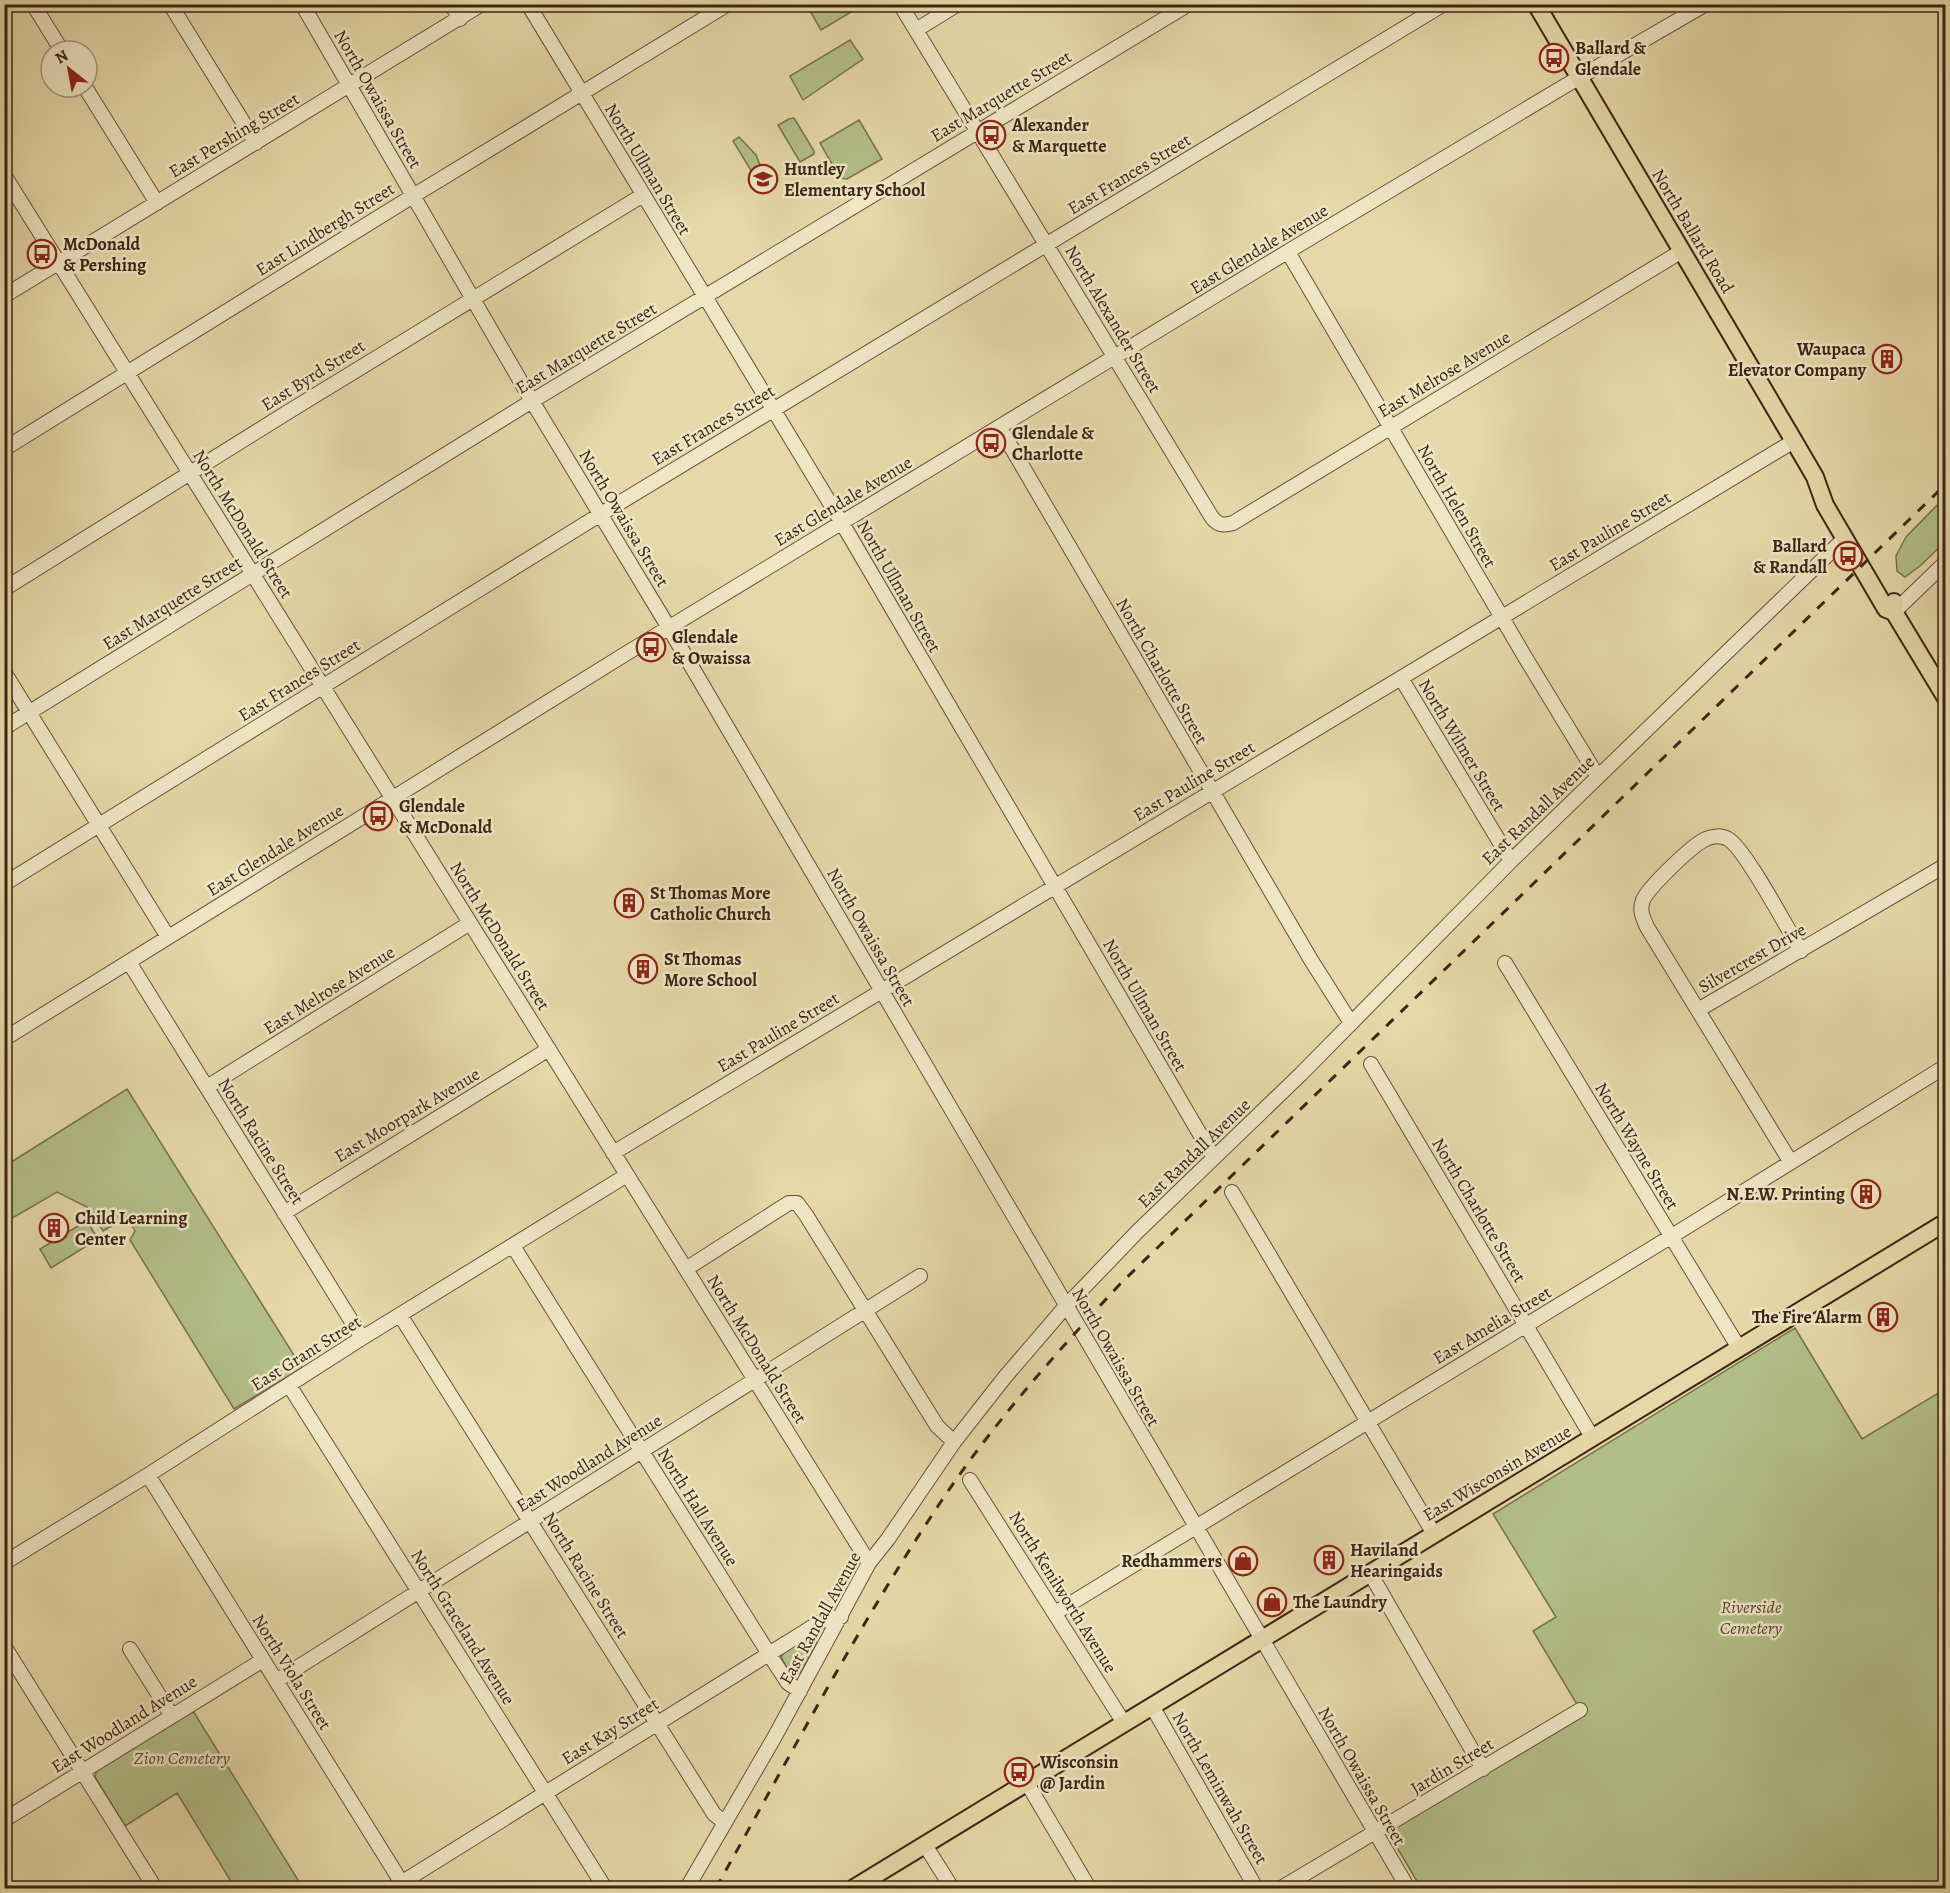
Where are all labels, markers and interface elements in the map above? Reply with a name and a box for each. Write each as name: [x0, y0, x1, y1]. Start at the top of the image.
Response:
street label: North Owaissa Street: [328, 25, 428, 173]
place label: Ballard & Glendale: [1575, 36, 1646, 81]
north arrow: [39, 39, 99, 99]
bus stop icon: Ballard & Glendale: [1538, 42, 1570, 74]
text: N: [51, 44, 73, 69]
street label: East Marquette Street: [926, 44, 1076, 148]
street label: East Pershing Street: [164, 87, 304, 183]
street label: North Ullman Street: [599, 99, 697, 239]
place label: Alexander & Marquette: [1011, 113, 1107, 158]
bus stop icon: Alexander & Marquette: [975, 119, 1007, 151]
street label: East Frances Street: [1063, 128, 1195, 220]
place label: Huntley Elementary School: [784, 157, 926, 202]
school or university icon: Huntley Elementary School: [747, 163, 779, 195]
street label: North Ballard Road: [1646, 164, 1740, 298]
street label: East Lindbergh Street: [251, 176, 399, 281]
street label: East Glendale Avenue: [1185, 198, 1333, 300]
place label: McDonald & Pershing: [63, 232, 147, 277]
bus stop icon: McDonald & Pershing: [26, 238, 58, 270]
street label: North Alexander Street: [1059, 241, 1167, 398]
street label: East Marquette Street: [511, 296, 661, 400]
street label: East Melrose Avenue: [1373, 325, 1515, 423]
street label: East Byrd Street: [257, 333, 370, 416]
place label: Waupaca Elevator Company: [1728, 337, 1867, 382]
building icon: Waupaca Elevator Company: [1871, 343, 1903, 375]
street label: East Frances Street: [647, 379, 779, 471]
place label: Glendale & Charlotte: [1012, 421, 1094, 466]
bus stop icon: Glendale & Charlotte: [975, 427, 1007, 459]
street label: North Helen Street: [1412, 440, 1502, 572]
street label: North McDonald Street: [187, 445, 299, 603]
street label: North Owaissa Street: [573, 445, 675, 591]
street label: East Glendale Avenue: [769, 450, 917, 552]
street label: East Pauline Street: [1545, 485, 1676, 577]
street label: North Ullman Street: [851, 515, 947, 657]
place label: Ballard & Randall: [1753, 534, 1827, 579]
bus stop icon: Ballard & Randall: [1832, 540, 1864, 572]
street label: East Marquette Street: [98, 550, 246, 656]
street label: North Charlotte Street: [1110, 594, 1214, 748]
place label: Glendale & Owaissa: [672, 625, 751, 670]
bus stop icon: Glendale & Owaissa: [635, 631, 667, 663]
street label: East Frances Street: [233, 633, 365, 727]
street label: North Wilmer Street: [1413, 674, 1511, 816]
street label: East Pauline Street: [1129, 735, 1260, 827]
street label: East Randall Avenue: [1476, 750, 1600, 870]
place label: Glendale & McDonald: [399, 794, 492, 839]
street label: East Glendale Avenue: [202, 798, 348, 902]
bus stop icon: Glendale & McDonald: [362, 800, 394, 832]
street label: North McDonald Street: [444, 857, 556, 1015]
street label: North Owaissa Street: [821, 863, 921, 1011]
place label: St Thomas More Catholic Church: [650, 881, 771, 926]
building icon: St Thomas More Catholic Church: [613, 887, 645, 919]
street label: Silvercrest Drive: [1694, 917, 1810, 999]
street label: North Ullman Street: [1097, 934, 1193, 1076]
street label: East Melrose Avenue: [259, 940, 399, 1040]
place label: St Thomas More School: [664, 947, 757, 992]
building icon: St Thomas More School: [627, 953, 659, 985]
street label: East Pauline Street: [713, 986, 844, 1078]
street label: East Moorpark Avenue: [330, 1062, 484, 1168]
street label: North Racine Street: [212, 1073, 310, 1209]
street label: North Wayne Street: [1589, 1078, 1685, 1214]
street label: East Randall Avenue: [1132, 1093, 1256, 1213]
street label: North Charlotte Street: [1426, 1133, 1532, 1287]
building icon: N.E.W. Printing: [1850, 1178, 1882, 1210]
place label: N.E.W. Printing: [1726, 1182, 1846, 1206]
place label: Child Learning Center: [75, 1206, 188, 1251]
building icon: Child Learning Center: [38, 1212, 70, 1244]
street label: North McDonald Street: [701, 1270, 813, 1428]
street label: East Amelia Street: [1428, 1280, 1556, 1370]
street label: North Owaissa Street: [1066, 1283, 1166, 1431]
building icon: The Fire Alarm: [1867, 1301, 1899, 1333]
place label: The Fire Alarm: [1752, 1305, 1862, 1329]
street label: East Grant Street: [246, 1309, 366, 1397]
street label: East Woodland Avenue: [511, 1408, 667, 1518]
street label: East Wisconsin Avenue: [1418, 1419, 1576, 1527]
street label: North Hall Avenue: [652, 1443, 744, 1571]
street label: North Kenilworth Avenue: [1003, 1506, 1123, 1678]
street label: North Racine Street: [537, 1507, 635, 1643]
place label: Haviland Hearingaids: [1350, 1538, 1443, 1583]
building icon: Haviland Hearingaids: [1313, 1544, 1345, 1576]
street label: North Graceland Avenue: [405, 1545, 521, 1709]
shop icon: Redhammers: [1227, 1545, 1259, 1577]
street label: East Randall Avenue: [774, 1547, 866, 1689]
place label: Redhammers: [1121, 1549, 1222, 1573]
shop icon: The Laundry: [1256, 1586, 1288, 1618]
place label: The Laundry: [1293, 1590, 1387, 1614]
park label: Riverside Cemetery: [1720, 1595, 1782, 1640]
street label: North Viola Street: [247, 1609, 337, 1735]
street label: East Woodland Avenue: [46, 1669, 202, 1779]
street label: East Kay Street: [557, 1692, 663, 1770]
street label: North Owaissa Street: [1312, 1702, 1412, 1850]
street label: North Leminwah Street: [1166, 1707, 1274, 1869]
street label: Jardin Street: [1406, 1732, 1498, 1800]
park label: Zion Cemetery: [134, 1746, 230, 1770]
place label: Wisconsin @ Jardin: [1039, 1750, 1119, 1795]
bus stop icon: Wisconsin @ Jardin: [1003, 1756, 1035, 1788]

